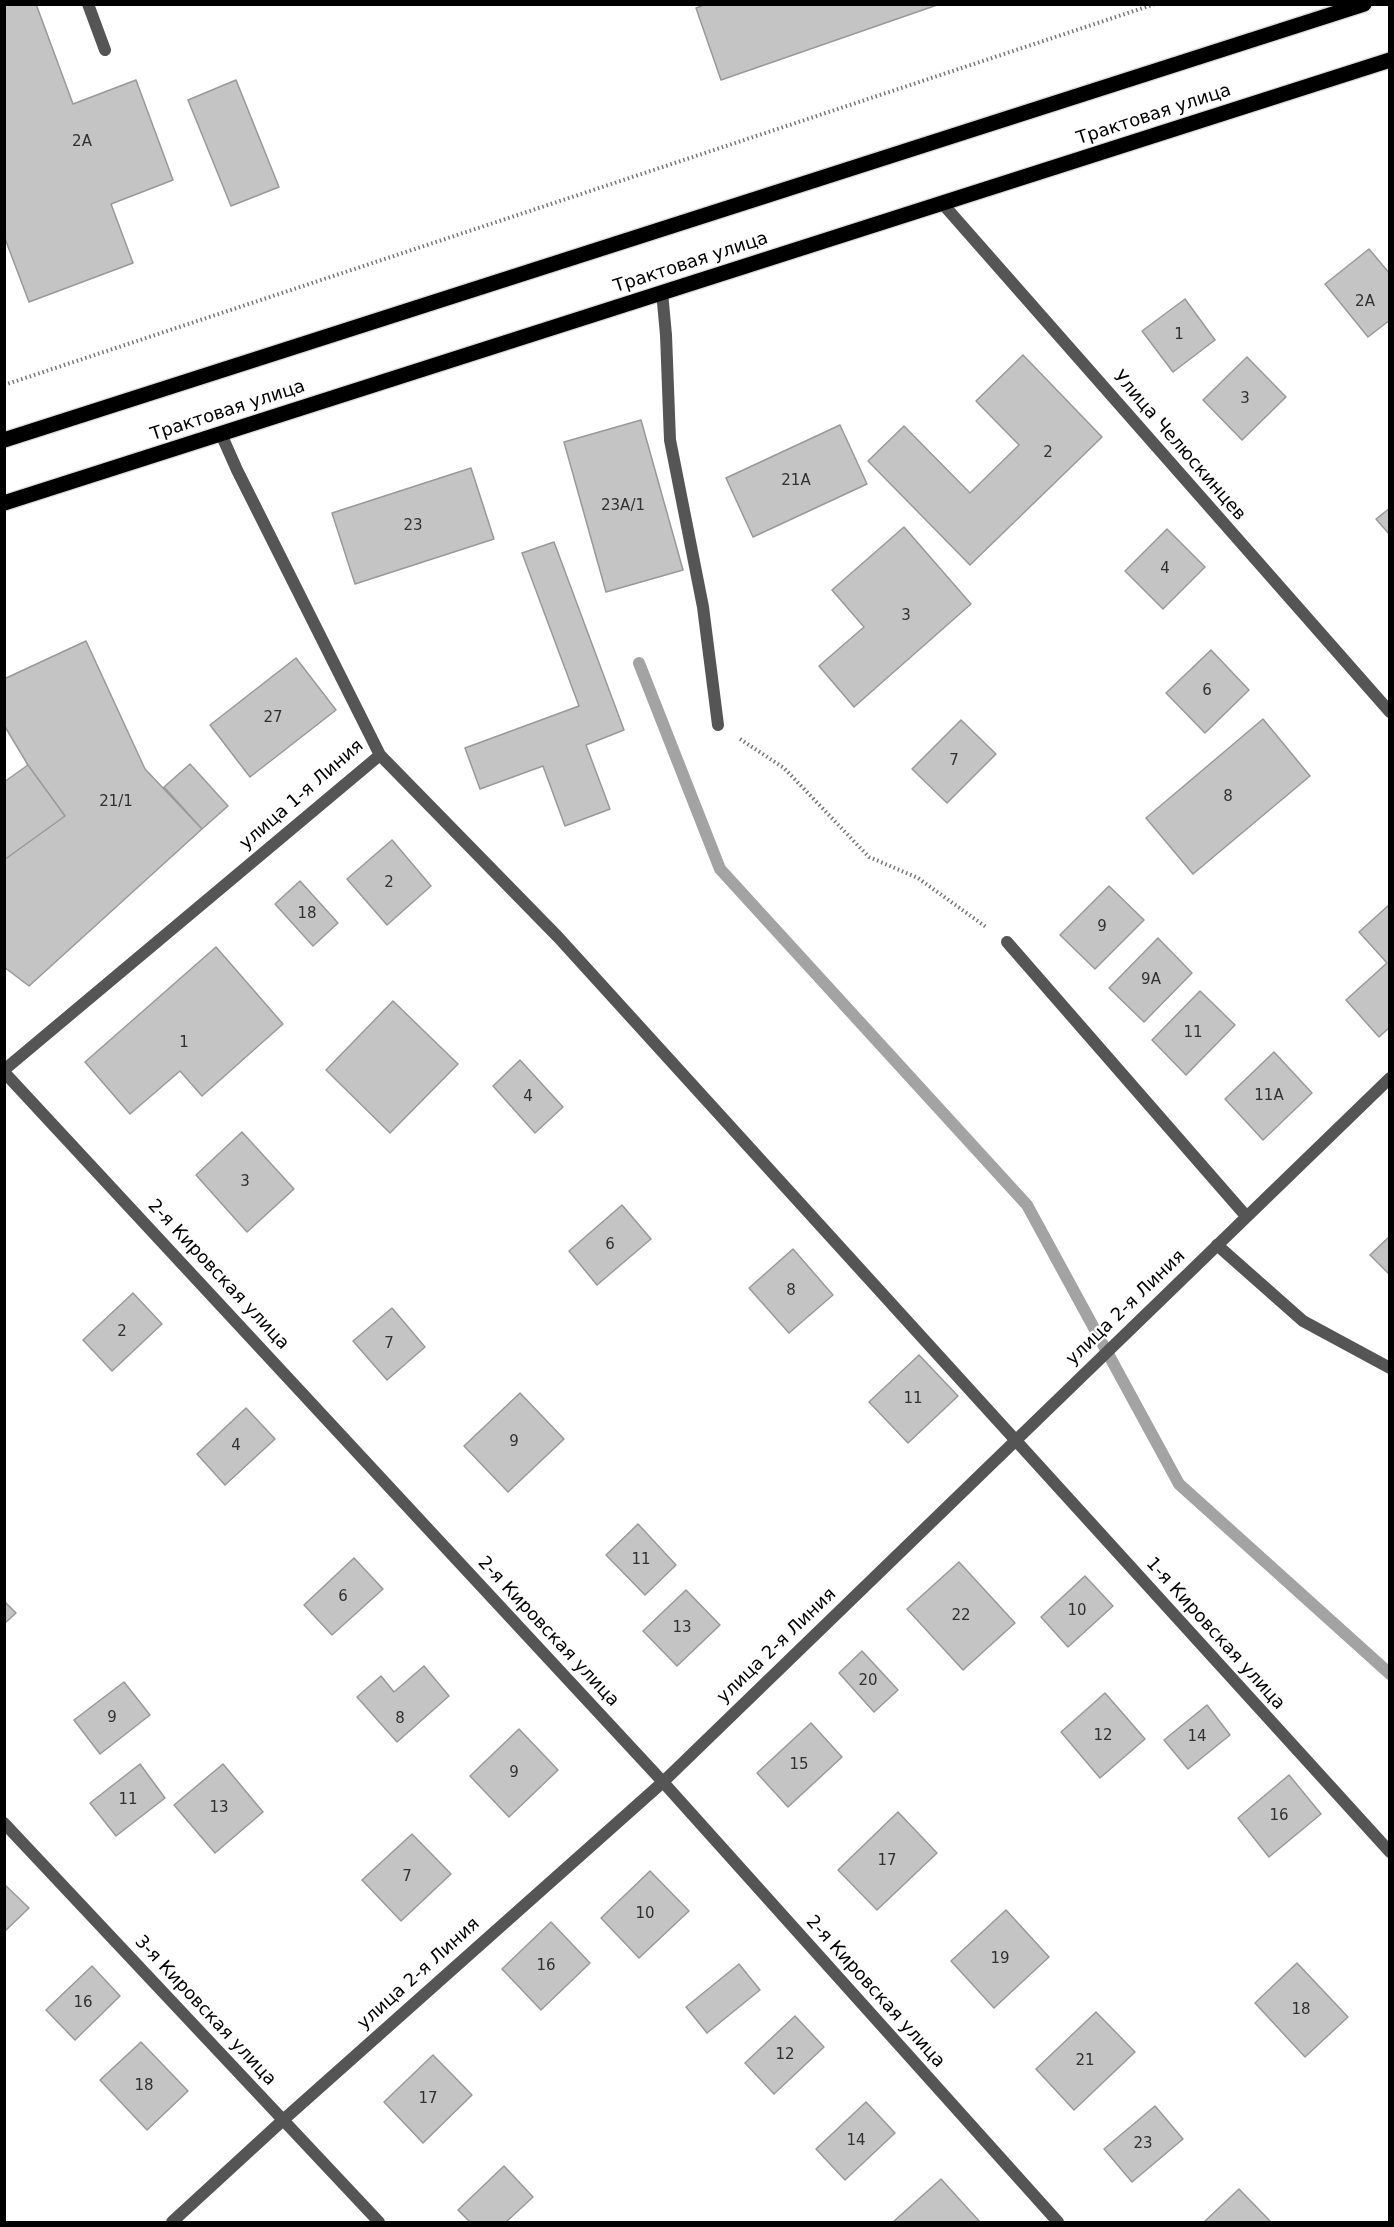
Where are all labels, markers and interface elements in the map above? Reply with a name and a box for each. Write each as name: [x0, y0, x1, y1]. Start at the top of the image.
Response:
street label: Трактовая улица: [1074, 80, 1234, 150]
house number: 2А: [72, 133, 92, 151]
street label: Трактовая улица: [611, 228, 771, 298]
house number: 2А: [1355, 293, 1375, 311]
house number: 1: [1174, 326, 1184, 344]
street label: Улица Челюскинцев: [1108, 367, 1250, 525]
street label: Трактовая улица: [148, 376, 308, 446]
house number: 3: [1240, 390, 1250, 408]
house number: 2: [1043, 444, 1053, 462]
house number: 21А: [781, 472, 811, 490]
house number: 23А/1: [601, 497, 645, 515]
house number: 23: [403, 517, 423, 535]
house number: 4: [1160, 560, 1170, 578]
house number: 3: [901, 607, 911, 625]
house number: 6: [1202, 682, 1212, 700]
house number: 27: [263, 709, 283, 727]
street label: улица 1-я Линия: [236, 735, 368, 855]
house number: 7: [949, 752, 959, 770]
house number: 8: [1223, 788, 1233, 806]
house number: 21/1: [99, 793, 133, 811]
house number: 2: [384, 874, 394, 892]
house number: 18: [297, 905, 317, 923]
house number: 9: [1097, 918, 1107, 936]
house number: 9А: [1141, 971, 1161, 989]
house number: 11: [1183, 1024, 1203, 1042]
house number: 1: [179, 1034, 189, 1052]
house number: 11А: [1254, 1087, 1284, 1105]
house number: 4: [523, 1088, 533, 1106]
house number: 3: [240, 1173, 250, 1191]
street label: 2-я Кировская улица: [143, 1195, 293, 1355]
house number: 6: [605, 1236, 615, 1254]
street label: улица 2-я Линия: [1062, 1246, 1190, 1370]
house number: 8: [786, 1282, 796, 1300]
house number: 2: [117, 1323, 127, 1341]
house number: 7: [384, 1335, 394, 1353]
house number: 11: [903, 1390, 923, 1408]
house number: 9: [509, 1433, 519, 1451]
house number: 4: [231, 1437, 241, 1455]
house number: 11: [631, 1551, 651, 1569]
street label: 2-я Кировская улица: [473, 1552, 623, 1712]
street label: 1-я Кировская улица: [1141, 1553, 1289, 1715]
street label: улица 2-я Линия: [713, 1584, 841, 1708]
house number: 6: [338, 1588, 348, 1606]
house number: 10: [1067, 1602, 1087, 1620]
house number: 22: [951, 1607, 971, 1625]
house number: 13: [672, 1619, 692, 1637]
house number: 20: [858, 1672, 878, 1690]
house number: 9: [107, 1709, 117, 1727]
house number: 8: [395, 1710, 405, 1728]
house number: 12: [1093, 1727, 1113, 1745]
house number: 14: [1187, 1728, 1207, 1746]
house number: 15: [789, 1756, 809, 1774]
house number: 9: [509, 1764, 519, 1782]
house number: 11: [118, 1791, 138, 1809]
house number: 13: [209, 1799, 229, 1817]
house number: 16: [1269, 1807, 1289, 1825]
house number: 17: [877, 1852, 897, 1870]
house number: 7: [402, 1868, 412, 1886]
house number: 10: [635, 1905, 655, 1923]
street label: 2-я Кировская улица: [801, 1911, 949, 2073]
street label: улица 2-я Линия: [353, 1913, 485, 2035]
street label: 3-я Кировская улица: [130, 1931, 280, 2091]
house number: 19: [990, 1950, 1010, 1968]
house number: 16: [536, 1957, 556, 1975]
house number: 16: [73, 1994, 93, 2012]
house number: 18: [1291, 2001, 1311, 2019]
house number: 12: [775, 2046, 795, 2064]
house number: 21: [1075, 2052, 1095, 2070]
house number: 18: [134, 2077, 154, 2095]
house number: 17: [418, 2090, 438, 2108]
house number: 14: [846, 2132, 866, 2150]
house number: 23: [1133, 2135, 1153, 2153]

